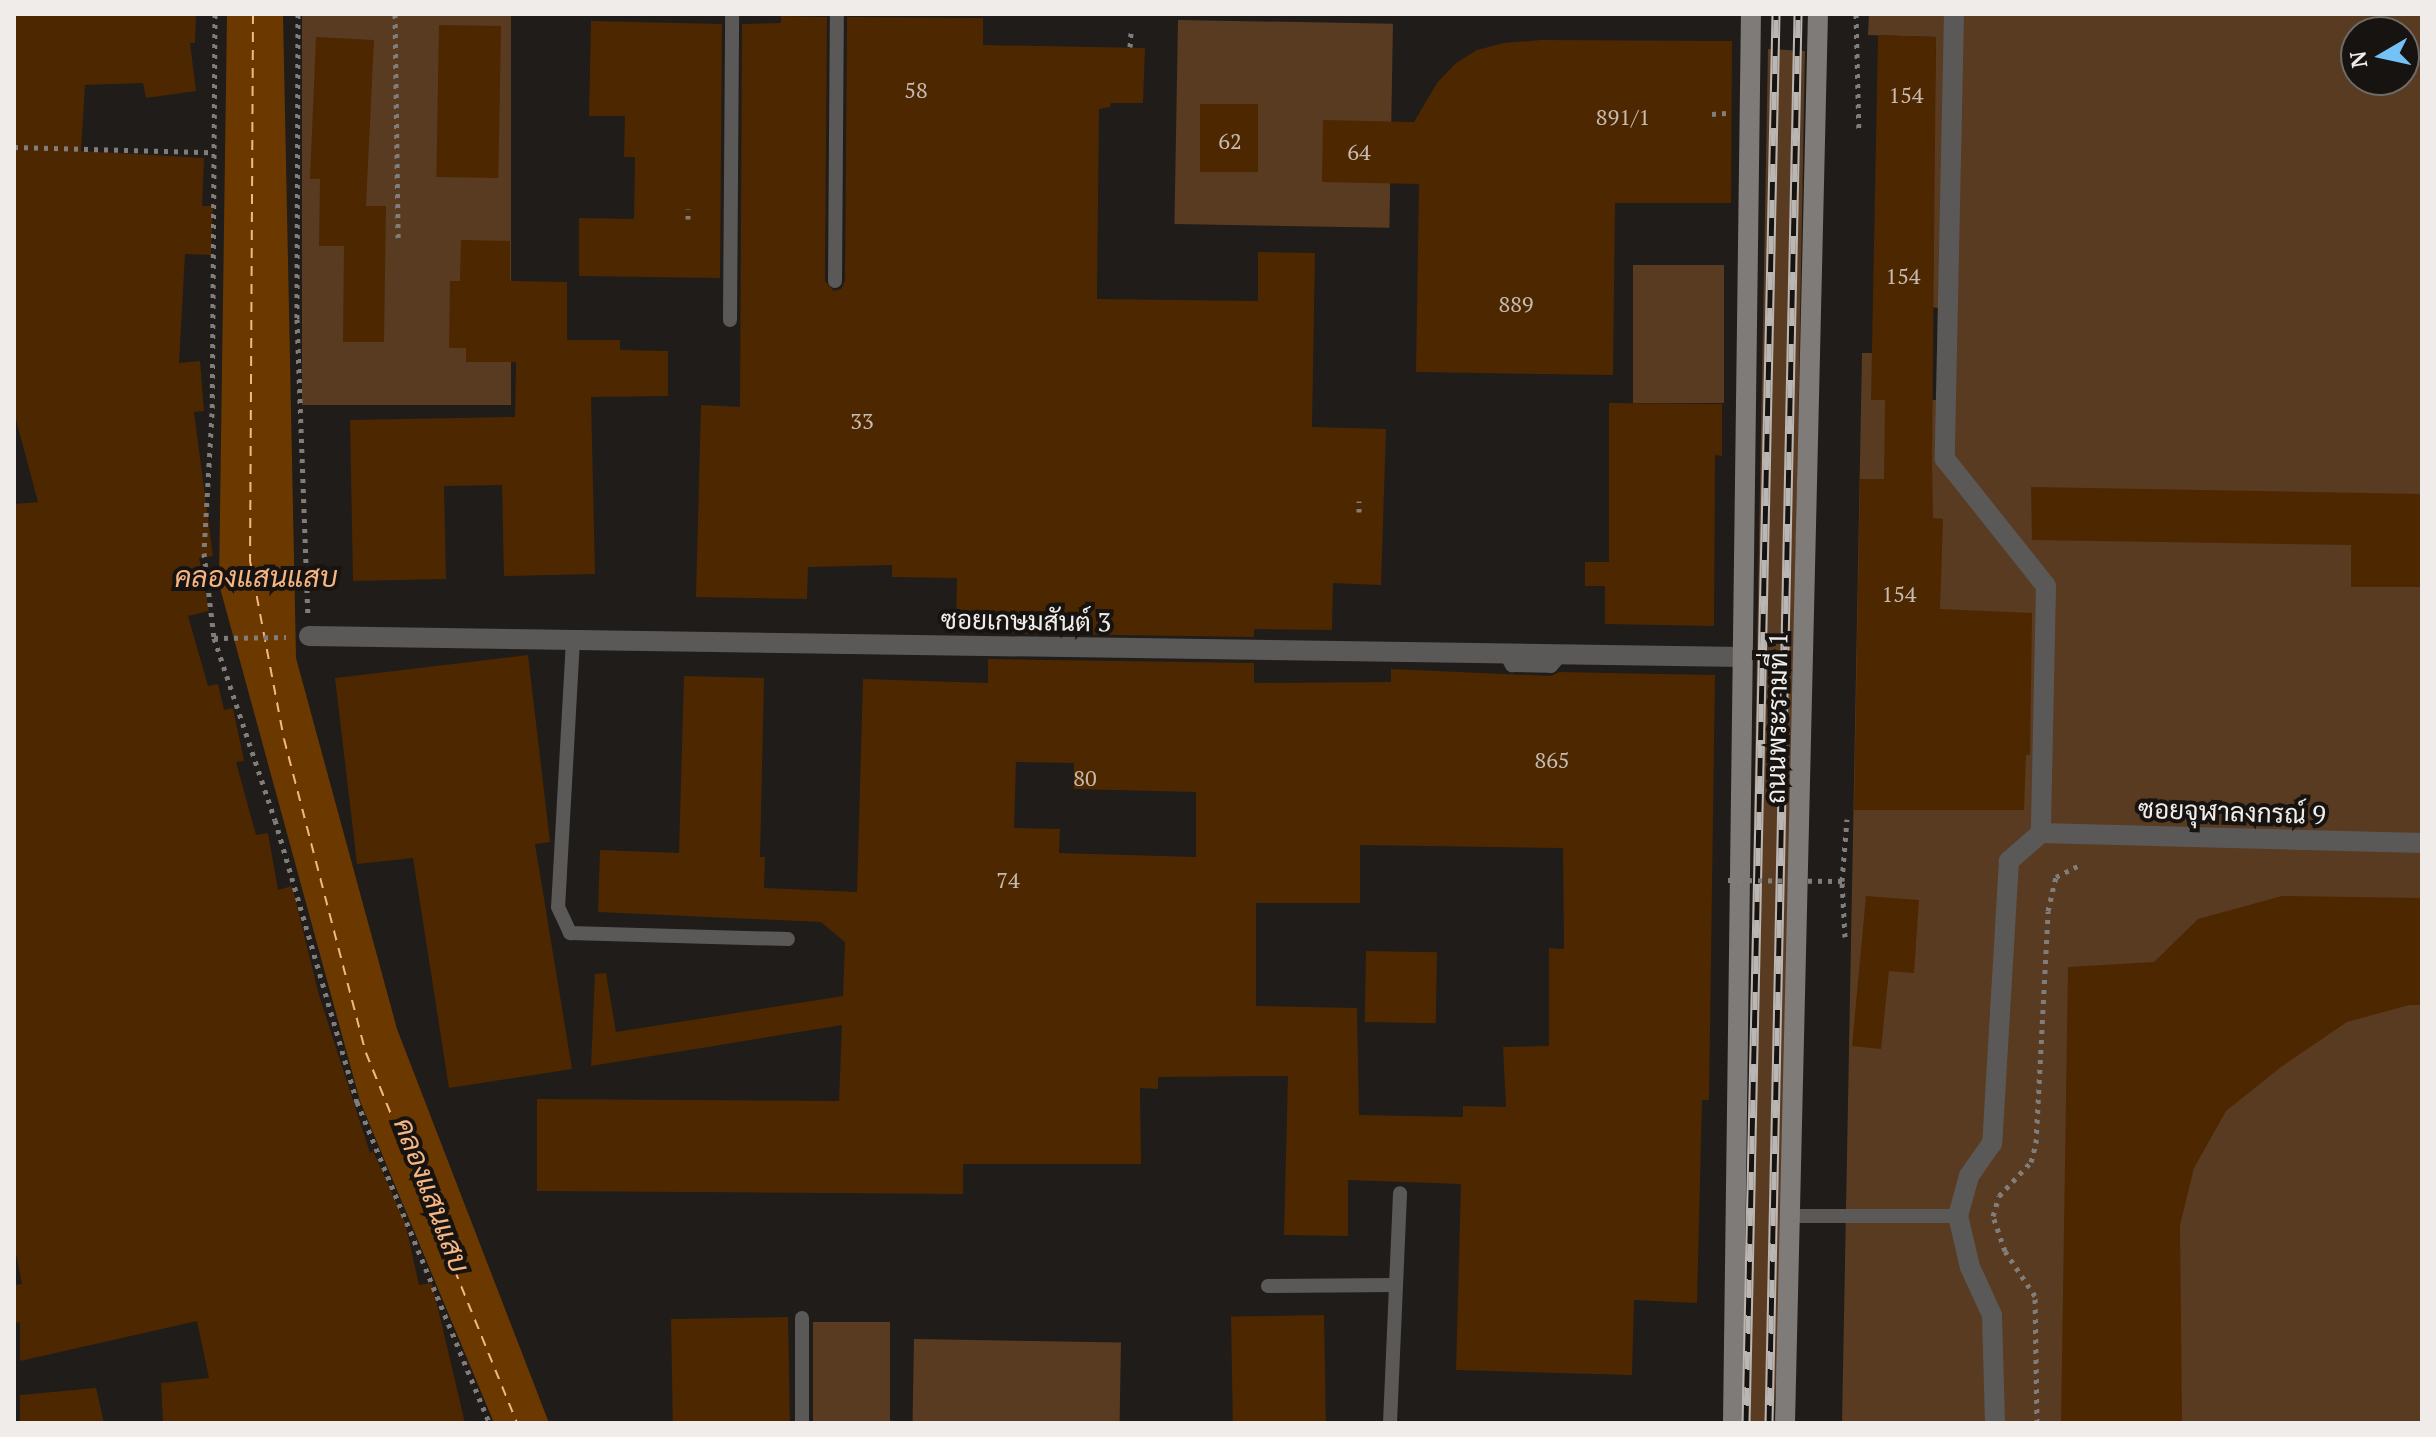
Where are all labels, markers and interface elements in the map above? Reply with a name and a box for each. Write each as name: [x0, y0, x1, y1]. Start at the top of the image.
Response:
north arrow: [2340, 16, 2420, 96]
text: N: [2342, 49, 2373, 70]
house number: 58: [904, 77, 928, 103]
house number: 154: [1888, 82, 1924, 108]
house number: 891/1: [1596, 104, 1650, 130]
house number: 62: [1218, 128, 1242, 154]
house number: 64: [1347, 139, 1371, 165]
house number: 154: [1885, 263, 1921, 289]
house number: 889: [1498, 291, 1534, 317]
house number: 33: [850, 408, 874, 434]
water label: คลองแสนแสบ: [174, 560, 338, 594]
house number: 154: [1881, 581, 1917, 607]
street label: ซอยเกษมสันต์ 3: [941, 604, 1111, 638]
street label: ถนนพระรามที่ 1: [1760, 632, 1794, 804]
house number: 865: [1534, 747, 1570, 773]
house number: 80: [1073, 765, 1097, 791]
street label: ซอยจุฬาลงกรณ์ 9: [2137, 793, 2327, 831]
house number: 74: [996, 867, 1020, 893]
water label: คลองแสนแสบ: [387, 1113, 477, 1277]

